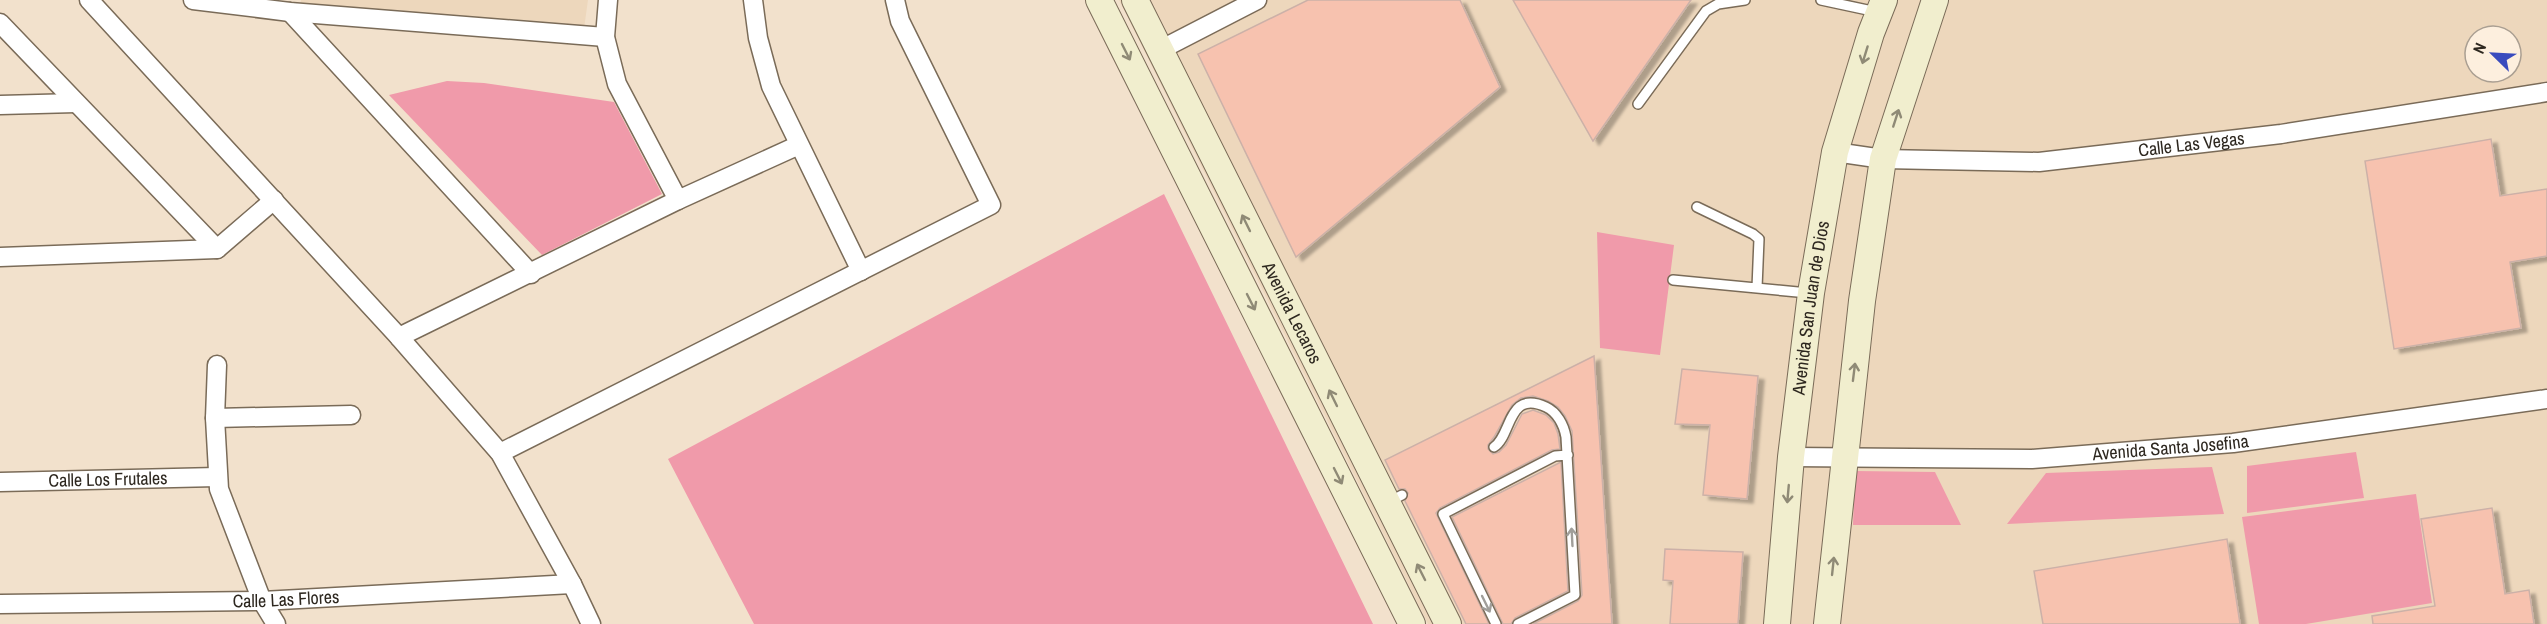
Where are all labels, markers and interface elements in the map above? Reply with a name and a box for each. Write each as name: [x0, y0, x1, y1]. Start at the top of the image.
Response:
north arrow: [2463, 24, 2523, 84]
text: N: [2467, 39, 2491, 57]
one-way arrow: [1120, 43, 1132, 61]
one-way arrow: [1859, 45, 1870, 64]
one-way arrow: [1892, 109, 1903, 128]
street label: Calle Las Vegas: [2137, 125, 2246, 162]
one-way arrow: [1240, 215, 1252, 233]
street label: Avenida San Juan de Dios: [1786, 219, 1835, 397]
street label: Avenida Lecaros: [1256, 257, 1328, 368]
one-way arrow: [1245, 292, 1257, 310]
one-way arrow: [1849, 362, 1860, 382]
one-way arrow: [1327, 389, 1339, 407]
street label: Avenida Santa Josefina: [2090, 428, 2250, 466]
street label: Calle Los Frutales: [48, 465, 168, 493]
one-way arrow: [1333, 467, 1344, 485]
one-way arrow: [1782, 484, 1793, 504]
one-way arrow: [1567, 527, 1578, 547]
one-way arrow: [1828, 556, 1839, 576]
one-way arrow: [1415, 564, 1427, 581]
street label: Calle Las Flores: [232, 584, 340, 613]
one-way arrow: [1481, 595, 1493, 613]

